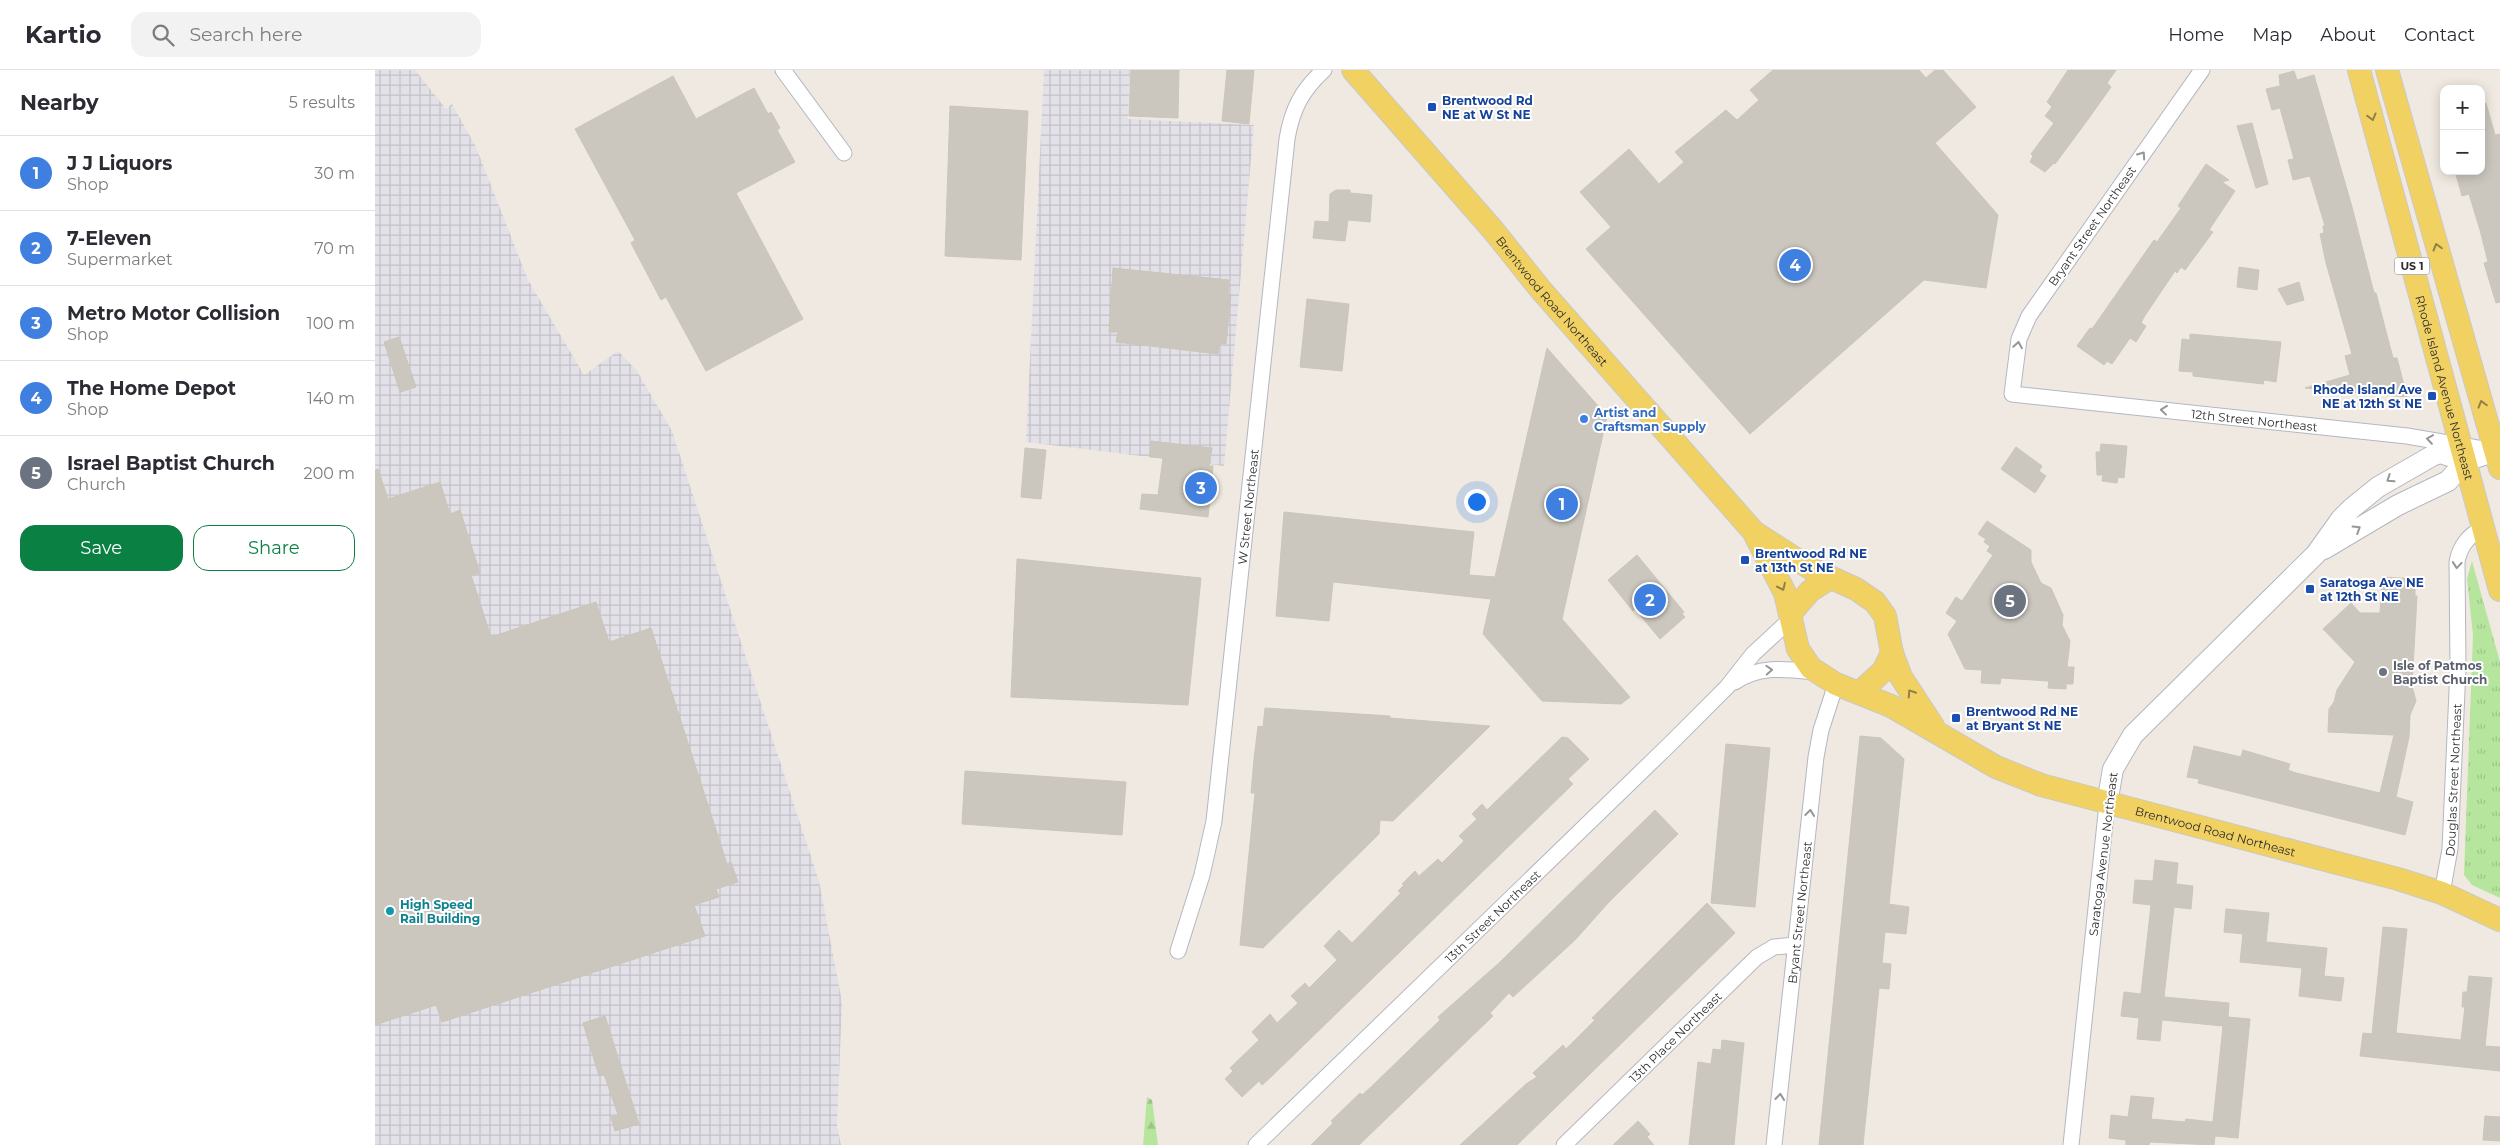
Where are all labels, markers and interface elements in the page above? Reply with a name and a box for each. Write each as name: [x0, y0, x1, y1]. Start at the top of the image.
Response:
search box: [131, 12, 481, 57]
text: Kartio: [25, 20, 101, 49]
icon: search: [149, 21, 177, 49]
text: Search here: [189, 23, 302, 46]
text: Home: [2168, 24, 2224, 46]
text: Map: [2252, 24, 2292, 46]
text: About: [2320, 24, 2376, 46]
text: Contact: [2404, 24, 2475, 46]
map controls: [2440, 85, 2485, 175]
button: +: [2440, 85, 2485, 130]
text: Nearby: [20, 90, 99, 115]
text: 5 results: [289, 93, 355, 112]
place label: Brentwood Rd NE at W St NE: [1442, 93, 1533, 122]
marker: Brentwood Rd NE at W St NE: [1426, 101, 1438, 113]
one-way arrow: [2366, 112, 2376, 121]
button: −: [2440, 130, 2485, 175]
one-way arrow: [2136, 151, 2145, 161]
text: J J Liquors: [67, 152, 172, 175]
street label: Bryant Street Northeast: [2045, 163, 2139, 289]
text: 1: [33, 164, 39, 183]
text: 30 m: [314, 164, 355, 183]
text: Shop: [67, 175, 109, 194]
text: 7-Eleven: [67, 227, 152, 250]
street label: Brentwood Road Northeast: [1493, 233, 1612, 369]
text: 2: [31, 239, 41, 258]
text: 70 m: [314, 239, 355, 258]
one-way arrow: [2433, 244, 2443, 252]
pin: 4: [1779, 246, 1811, 284]
text: Supermarket: [67, 250, 173, 269]
road number: US 1: [2395, 258, 2429, 275]
street label: Rhode Island Avenue Northeast: [2413, 293, 2477, 482]
text: Metro Motor Collision: [67, 302, 280, 325]
text: 3: [31, 314, 41, 333]
text: 100 m: [307, 314, 355, 333]
text: Shop: [67, 325, 109, 344]
one-way arrow: [2013, 341, 2023, 350]
text: The Home Depot: [67, 377, 236, 400]
place label: Rhode Island Ave NE at 12th St NE: [2313, 382, 2422, 411]
text: 4: [30, 389, 42, 408]
text: 140 m: [307, 389, 355, 408]
marker: Rhode Island Ave NE at 12th St NE: [2426, 390, 2438, 402]
text: Shop: [67, 400, 109, 419]
one-way arrow: [2477, 400, 2487, 408]
place label: Artist and Craftsman Supply: [1593, 405, 1707, 434]
one-way arrow: [2160, 405, 2168, 416]
street label: 12th Street Northeast: [2190, 406, 2318, 434]
marker: Artist and Craftsman Supply: [1578, 413, 1590, 425]
one-way arrow: [2426, 434, 2434, 445]
street label: W Street Northeast: [1234, 448, 1261, 565]
text: Israel Baptist Church: [67, 452, 275, 475]
text: 5: [31, 464, 41, 483]
text: 200 m: [304, 464, 355, 483]
pin: 3: [1185, 469, 1217, 507]
one-way arrow: [2386, 473, 2395, 482]
text: Church: [67, 475, 126, 494]
pin: 1: [1546, 485, 1578, 523]
your location: [1464, 489, 1490, 515]
button: Save: [20, 525, 183, 571]
button: Share: [193, 525, 355, 571]
one-way arrow: [2352, 525, 2361, 535]
place label: Brentwood Rd NE at 13th St NE: [1755, 546, 1867, 575]
marker: Brentwood Rd NE at 13th St NE: [1739, 554, 1751, 566]
one-way arrow: [2452, 561, 2463, 569]
place label: Saratoga Ave NE at 12th St NE: [2320, 575, 2424, 604]
pin: 2: [1634, 581, 1666, 619]
one-way arrow: [1776, 582, 1787, 591]
pin: 5: [1994, 582, 2026, 620]
marker: Saratoga Ave NE at 12th St NE: [2304, 583, 2316, 595]
place label: Isle of Patmos Baptist Church: [2393, 658, 2487, 687]
one-way arrow: [1765, 664, 1773, 675]
marker: Isle of Patmos Baptist Church: [2377, 666, 2389, 678]
one-way arrow: [1907, 690, 1917, 699]
street label: Douglas Street Northeast: [2441, 703, 2464, 857]
place label: Brentwood Rd NE at Bryant St NE: [1966, 704, 2078, 733]
marker: Brentwood Rd NE at Bryant St NE: [1950, 712, 1962, 724]
street label: Saratoga Avenue Northeast: [2085, 771, 2121, 937]
street label: Brentwood Road Northeast: [2134, 803, 2298, 859]
one-way arrow: [1804, 809, 1815, 817]
street label: Bryant Street Northeast: [1784, 840, 1814, 984]
street label: 13th Street Northeast: [1442, 866, 1543, 966]
place label: High Speed Rail Building: [400, 897, 480, 926]
marker: High Speed Rail Building: [384, 905, 396, 917]
street label: 13th Place Northeast: [1626, 988, 1725, 1085]
one-way arrow: [1774, 1092, 1785, 1100]

